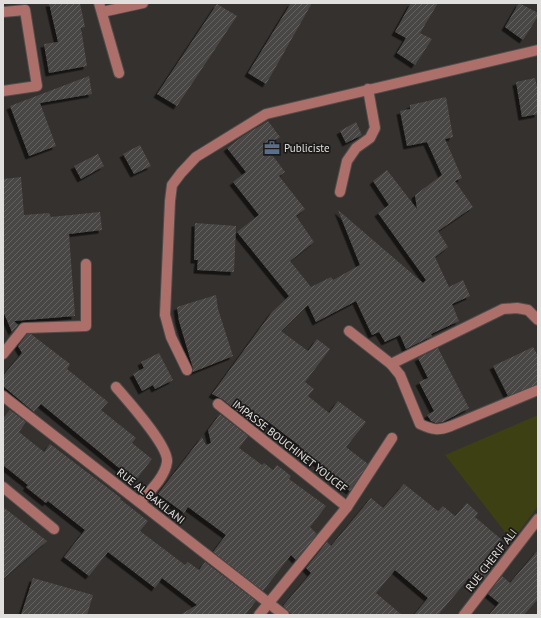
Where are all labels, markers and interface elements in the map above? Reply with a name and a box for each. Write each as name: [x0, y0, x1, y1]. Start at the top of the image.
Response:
office icon: Publiciste: [263, 139, 281, 157]
place label: Publiciste: [284, 141, 330, 155]
street label: IMPASSE BOUCHINET YOUCEF: [230, 397, 351, 495]
street label: RUE AL BAKILANI: [114, 465, 188, 527]
street label: RUE CHERIF ALI: [462, 526, 520, 594]

